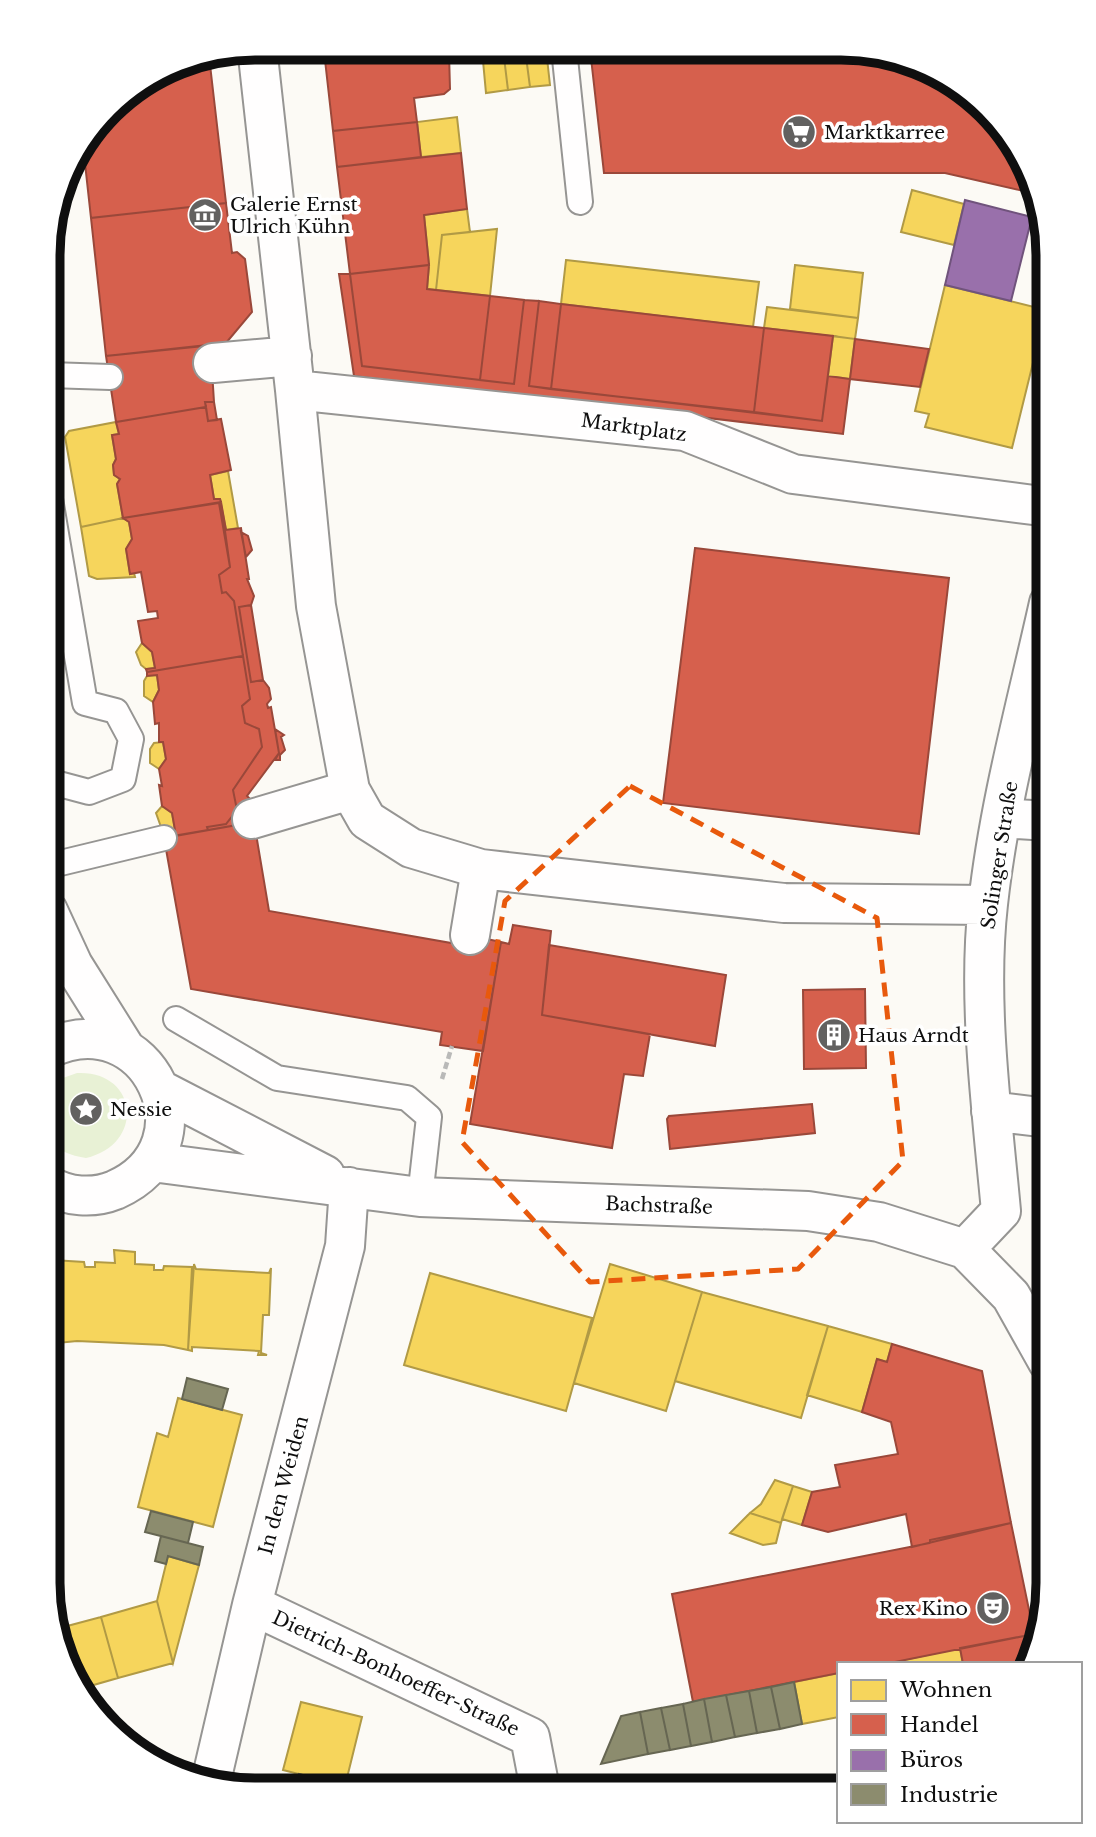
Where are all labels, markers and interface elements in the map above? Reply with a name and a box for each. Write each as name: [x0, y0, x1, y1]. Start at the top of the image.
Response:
supermarket icon: Marktkarree: [780, 113, 818, 151]
place label: Marktkarree: [824, 121, 945, 144]
place label: Galerie Ernst Ulrich Kühn: [230, 193, 359, 238]
museum icon: Galerie Ernst Ulrich Kühn: [186, 196, 224, 234]
street label: Marktplatz: [580, 409, 688, 446]
street label: Solinger Straße: [976, 779, 1023, 931]
building icon: Haus Arndt: [815, 1016, 853, 1054]
place label: Haus Arndt: [858, 1024, 970, 1047]
place icon: Nessie: [67, 1090, 105, 1128]
place label: Nessie: [110, 1098, 172, 1121]
street label: Bachstraße: [605, 1192, 713, 1219]
street label: In den Weiden: [254, 1413, 313, 1557]
theatre icon: Rex Kino: [974, 1589, 1012, 1627]
place label: Rex Kino: [879, 1597, 968, 1620]
street label: Dietrich-Bonhoeffer-Straße: [269, 1606, 523, 1741]
legend: [837, 1662, 1082, 1823]
text: Wohnen: [899, 1677, 992, 1703]
text: Handel: [900, 1712, 979, 1738]
text: Büros: [900, 1747, 963, 1773]
text: Industrie: [900, 1782, 998, 1808]

